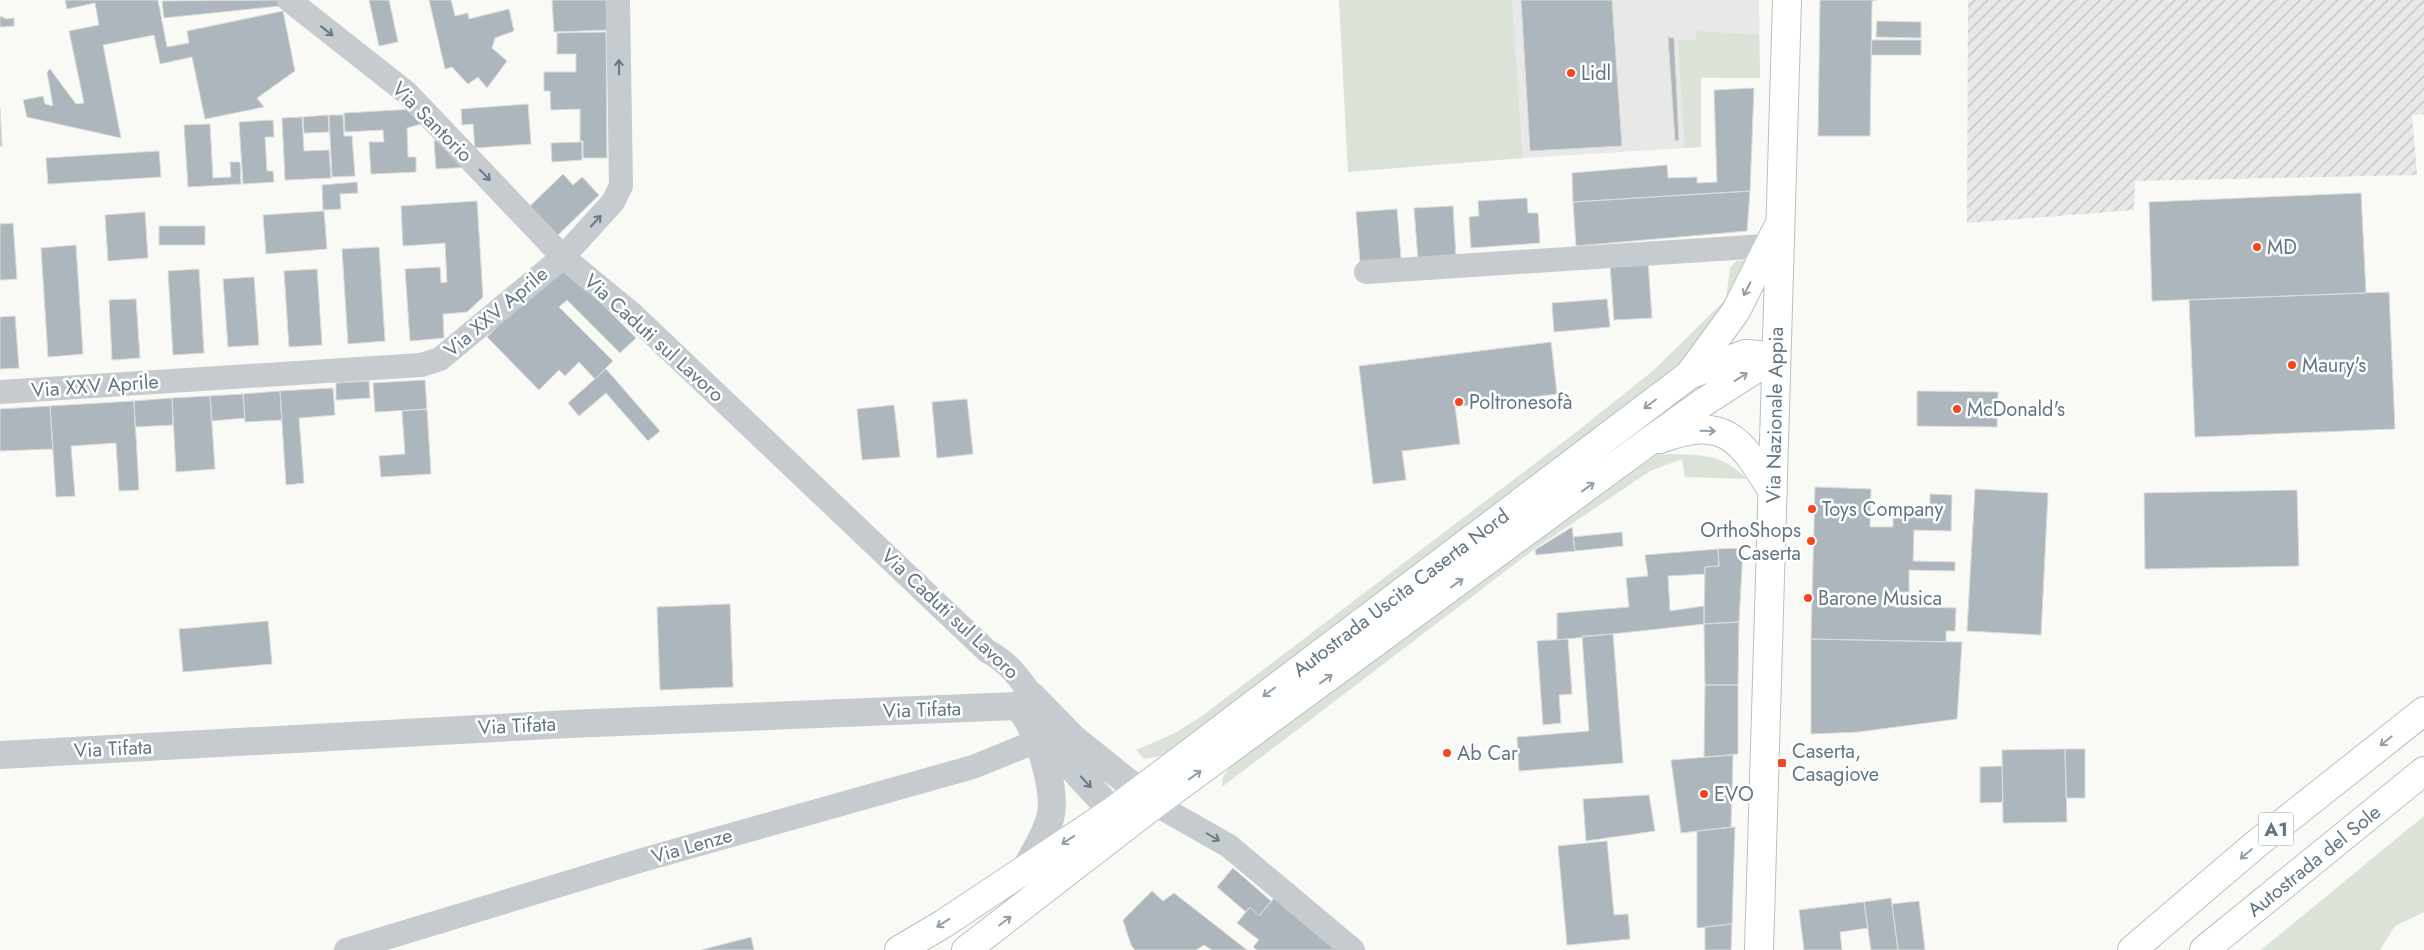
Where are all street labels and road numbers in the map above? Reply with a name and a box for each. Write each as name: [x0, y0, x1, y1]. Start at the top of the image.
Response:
street label: Via Santorio: [385, 75, 479, 169]
street label: Via XXV Aprile: [438, 260, 554, 364]
street label: Via Caduti sul Lavoro: [577, 267, 731, 409]
street label: Via Nazionale Appia: [1759, 327, 1791, 503]
street label: Via XXV Aprile: [30, 367, 160, 405]
street label: Autostrada Uscita Caserta Nord: [1287, 502, 1515, 684]
street label: Via Caduti sul Lavoro: [874, 542, 1026, 686]
street label: Via Tifata: [882, 694, 962, 726]
street label: Via Tifata: [477, 709, 557, 743]
street label: Via Tifata: [73, 732, 153, 766]
street label: Autostrada del Sole: [2241, 798, 2387, 924]
road number: A1: [2258, 812, 2294, 846]
street label: Via Lenze: [648, 821, 736, 871]

